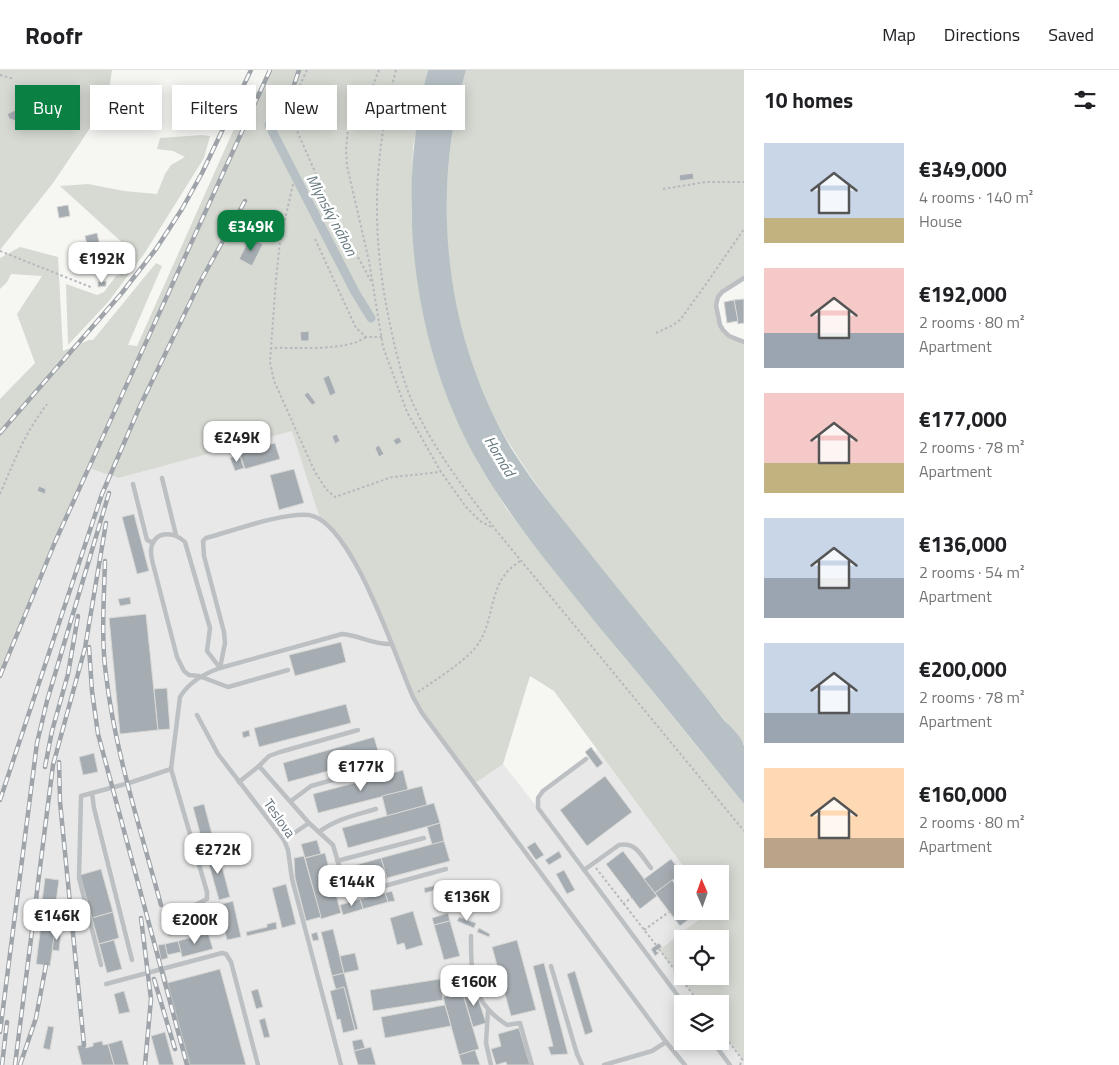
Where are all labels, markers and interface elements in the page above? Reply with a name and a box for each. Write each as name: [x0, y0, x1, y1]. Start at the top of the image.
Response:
text: Roofr: [25, 17, 83, 53]
text: Map: [882, 21, 916, 48]
text: Directions: [944, 21, 1020, 48]
text: Saved: [1048, 21, 1094, 48]
text: 10 homes: [764, 84, 853, 116]
chip: Buy: [15, 85, 80, 130]
chip: Rent: [90, 85, 162, 130]
chip: Filters: [172, 85, 256, 130]
chip: New: [266, 85, 337, 130]
chip: Apartment: [347, 85, 465, 130]
icon: filters: [1071, 86, 1099, 114]
text: €349,000: [919, 153, 1007, 185]
icon: home: [804, 163, 864, 223]
water label: Mlynský náhon: [301, 170, 363, 260]
text: 4 rooms · 140 m²: [919, 185, 1033, 209]
text: House: [919, 209, 962, 233]
pin: €349K: [216, 210, 286, 252]
text: €349K: [228, 214, 274, 238]
pin: €192K: [67, 242, 137, 284]
text: €192K: [79, 246, 125, 270]
text: €192,000: [919, 278, 1007, 310]
icon: home: [804, 288, 864, 348]
text: 2 rooms · 80 m²: [919, 310, 1024, 334]
text: Apartment: [919, 334, 992, 358]
text: €177,000: [919, 403, 1007, 435]
icon: home: [804, 413, 864, 473]
pin: €249K: [202, 420, 272, 463]
text: €249K: [214, 425, 260, 449]
water label: Hornád: [479, 431, 522, 482]
text: 2 rooms · 78 m²: [919, 435, 1024, 459]
text: Apartment: [919, 459, 992, 483]
text: €136,000: [919, 528, 1007, 560]
icon: home: [804, 538, 864, 598]
text: 2 rooms · 54 m²: [919, 560, 1024, 584]
text: Apartment: [919, 584, 992, 608]
text: €200,000: [919, 653, 1007, 685]
icon: home: [804, 663, 864, 723]
text: 2 rooms · 78 m²: [919, 685, 1024, 709]
text: Apartment: [919, 709, 992, 733]
pin: €177K: [326, 750, 396, 792]
text: €177K: [338, 754, 384, 778]
text: €160,000: [919, 778, 1007, 810]
icon: home: [804, 788, 864, 848]
street label: Teslova: [259, 794, 301, 842]
text: 2 rooms · 80 m²: [919, 810, 1024, 834]
pin: €272K: [183, 832, 253, 875]
text: Apartment: [919, 834, 992, 858]
text: €272K: [195, 837, 241, 861]
pin: €144K: [317, 864, 387, 907]
north arrow: [674, 865, 729, 920]
map controls: [674, 865, 729, 1050]
text: €144K: [329, 869, 375, 893]
pin: €136K: [432, 880, 502, 922]
text: €136K: [444, 884, 490, 908]
pin: €146K: [22, 898, 92, 941]
pin: €200K: [160, 902, 230, 945]
text: €146K: [34, 903, 80, 927]
text: €200K: [172, 907, 218, 931]
button: locate: [674, 930, 729, 985]
pin: €160K: [439, 964, 509, 1007]
text: €160K: [451, 969, 497, 993]
button: layers: [674, 995, 729, 1050]

